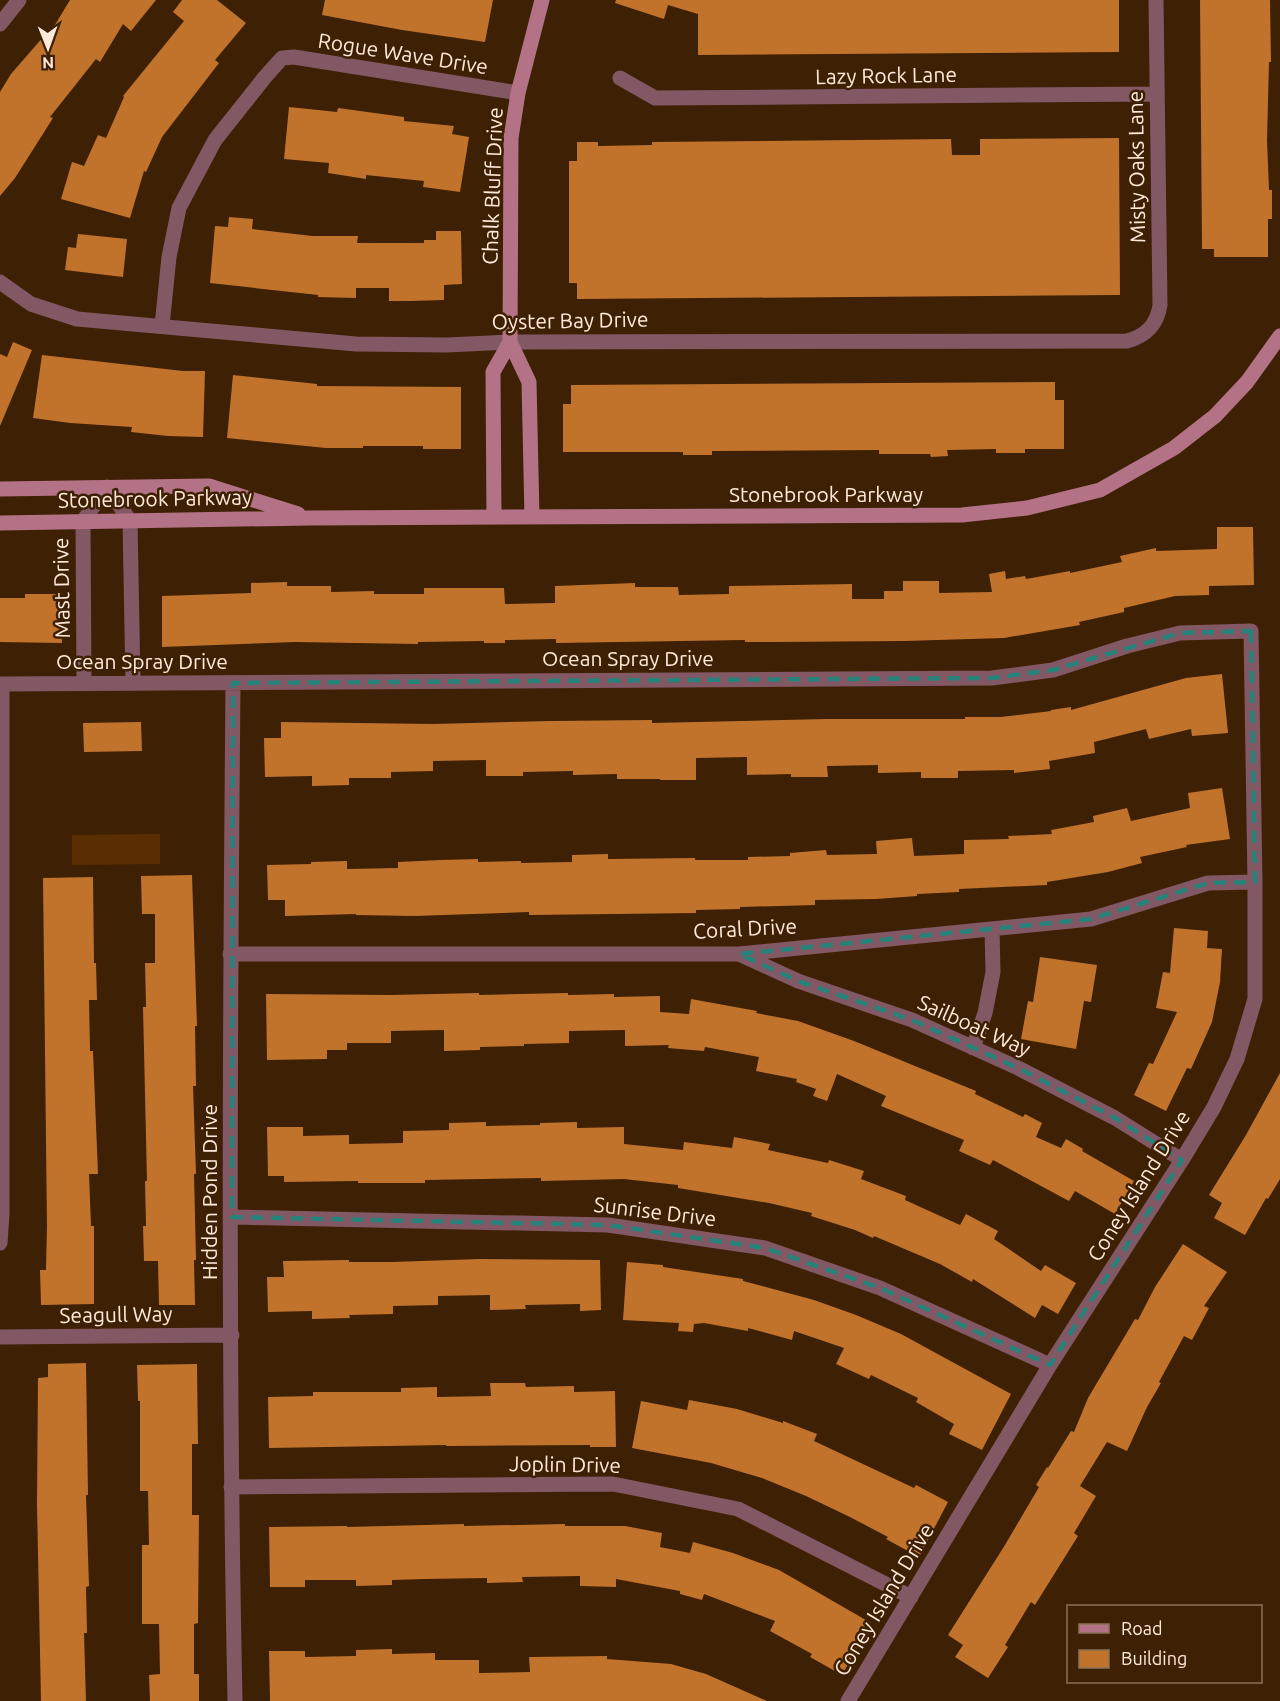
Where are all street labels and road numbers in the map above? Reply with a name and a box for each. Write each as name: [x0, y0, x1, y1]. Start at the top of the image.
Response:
street label: Rogue Wave Drive: [316, 28, 490, 78]
street label: Lazy Rock Lane: [815, 62, 957, 88]
street label: Misty Oaks Lane: [1123, 91, 1149, 243]
street label: Chalk Bluff Drive: [477, 107, 507, 265]
street label: Oyster Bay Drive: [491, 307, 649, 333]
street label: Stonebrook Parkway: [729, 482, 923, 506]
street label: Stonebrook Parkway: [58, 484, 252, 512]
street label: Mast Drive: [48, 537, 74, 639]
street label: Ocean Spray Drive: [542, 646, 714, 670]
street label: Ocean Spray Drive: [56, 649, 228, 673]
street label: Coral Drive: [692, 913, 797, 943]
street label: Sailboat Way: [914, 990, 1034, 1061]
street label: Hidden Pond Drive: [197, 1104, 221, 1280]
street label: Coney Island Drive: [1082, 1106, 1194, 1265]
street label: Sunrise Drive: [593, 1192, 718, 1230]
street label: Seagull Way: [59, 1301, 173, 1327]
street label: Joplin Drive: [509, 1451, 621, 1477]
street label: Coney Island Drive: [828, 1519, 938, 1680]

